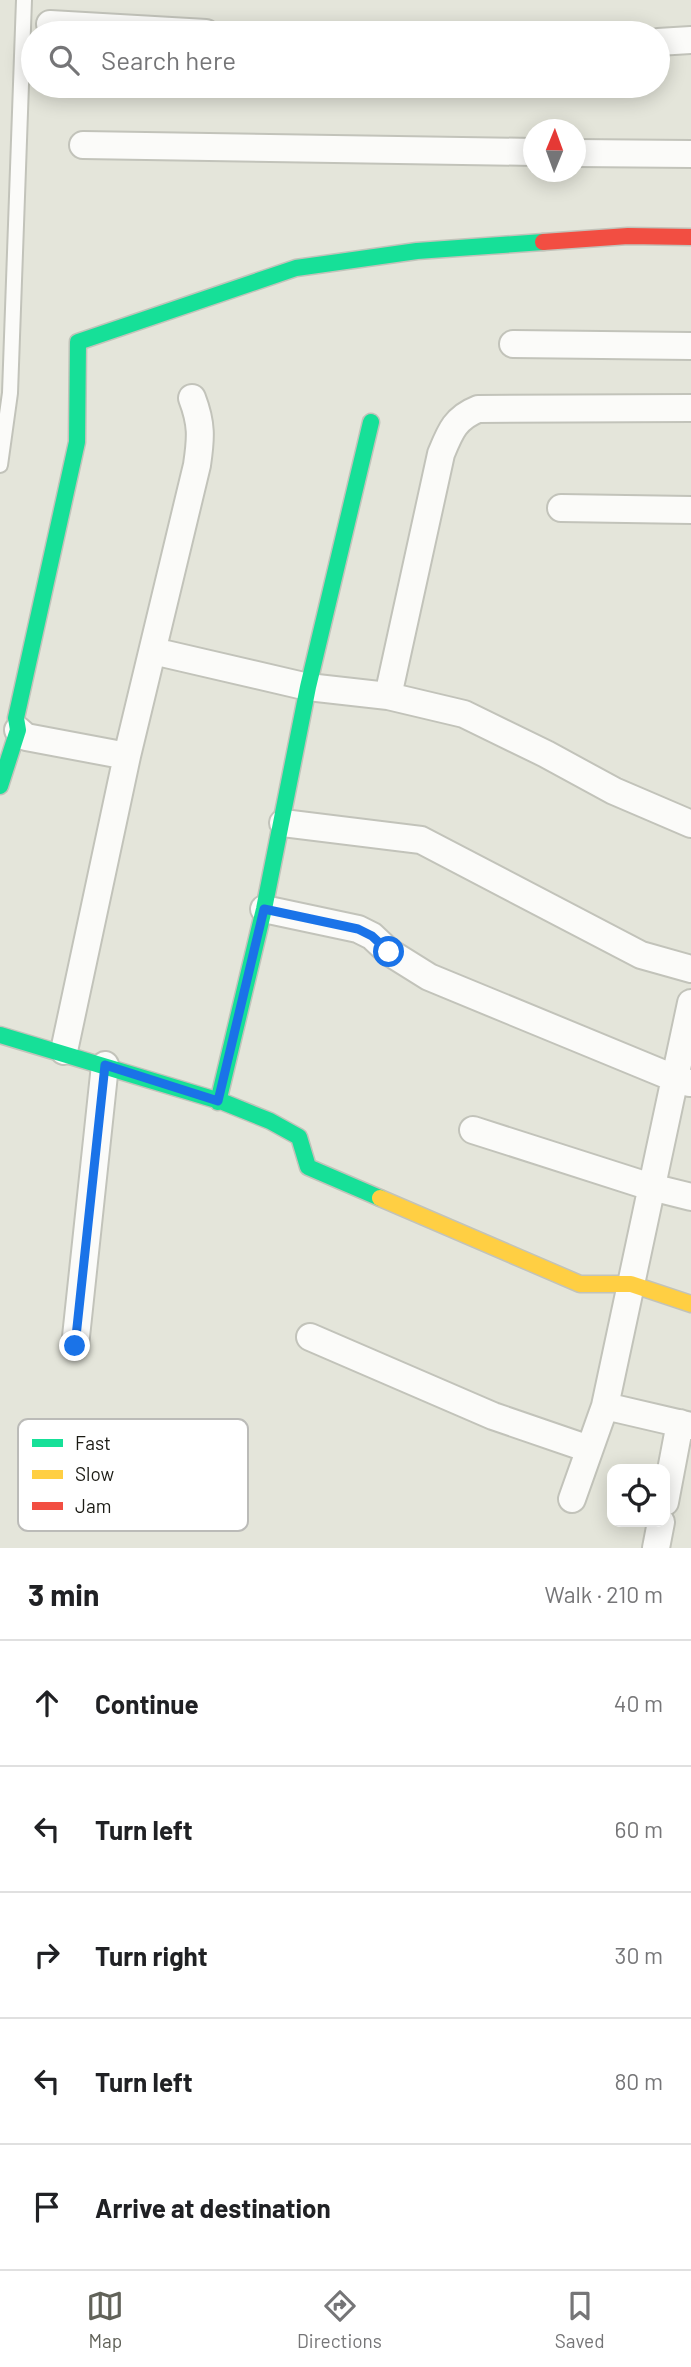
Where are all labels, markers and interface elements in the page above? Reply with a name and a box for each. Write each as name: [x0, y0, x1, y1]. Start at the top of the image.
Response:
search box: [21, 21, 670, 98]
icon: search: [45, 41, 83, 79]
text: Search here: [101, 44, 236, 75]
north arrow: [523, 119, 586, 182]
route start: [373, 936, 404, 967]
route end: [59, 1330, 90, 1361]
legend: [18, 1419, 248, 1531]
text: Fast: [75, 1431, 111, 1454]
text: Slow: [75, 1462, 114, 1485]
map controls: [607, 1464, 670, 1527]
button: locate: [607, 1464, 670, 1527]
text: Jam: [75, 1494, 111, 1517]
text: 3 min: [28, 1576, 99, 1612]
text: Walk · 210 m: [545, 1580, 663, 1608]
icon: ahead: [28, 1684, 66, 1722]
text: Continue: [95, 1688, 199, 1719]
text: 40 m: [614, 1689, 663, 1717]
icon: left: [28, 1810, 66, 1848]
text: Turn left: [95, 1814, 193, 1845]
text: 60 m: [615, 1815, 663, 1843]
icon: right: [28, 1936, 66, 1974]
text: Turn right: [95, 1940, 208, 1971]
text: 30 m: [615, 1941, 663, 1969]
icon: left: [28, 2062, 66, 2100]
text: Turn left: [95, 2066, 193, 2097]
text: 80 m: [614, 2067, 663, 2095]
icon: arrive: [28, 2188, 66, 2226]
text: Arrive at destination: [95, 2192, 331, 2223]
tab: Map: [86, 2287, 124, 2352]
tab: Directions: [297, 2287, 382, 2352]
tab: Saved: [555, 2287, 605, 2352]

